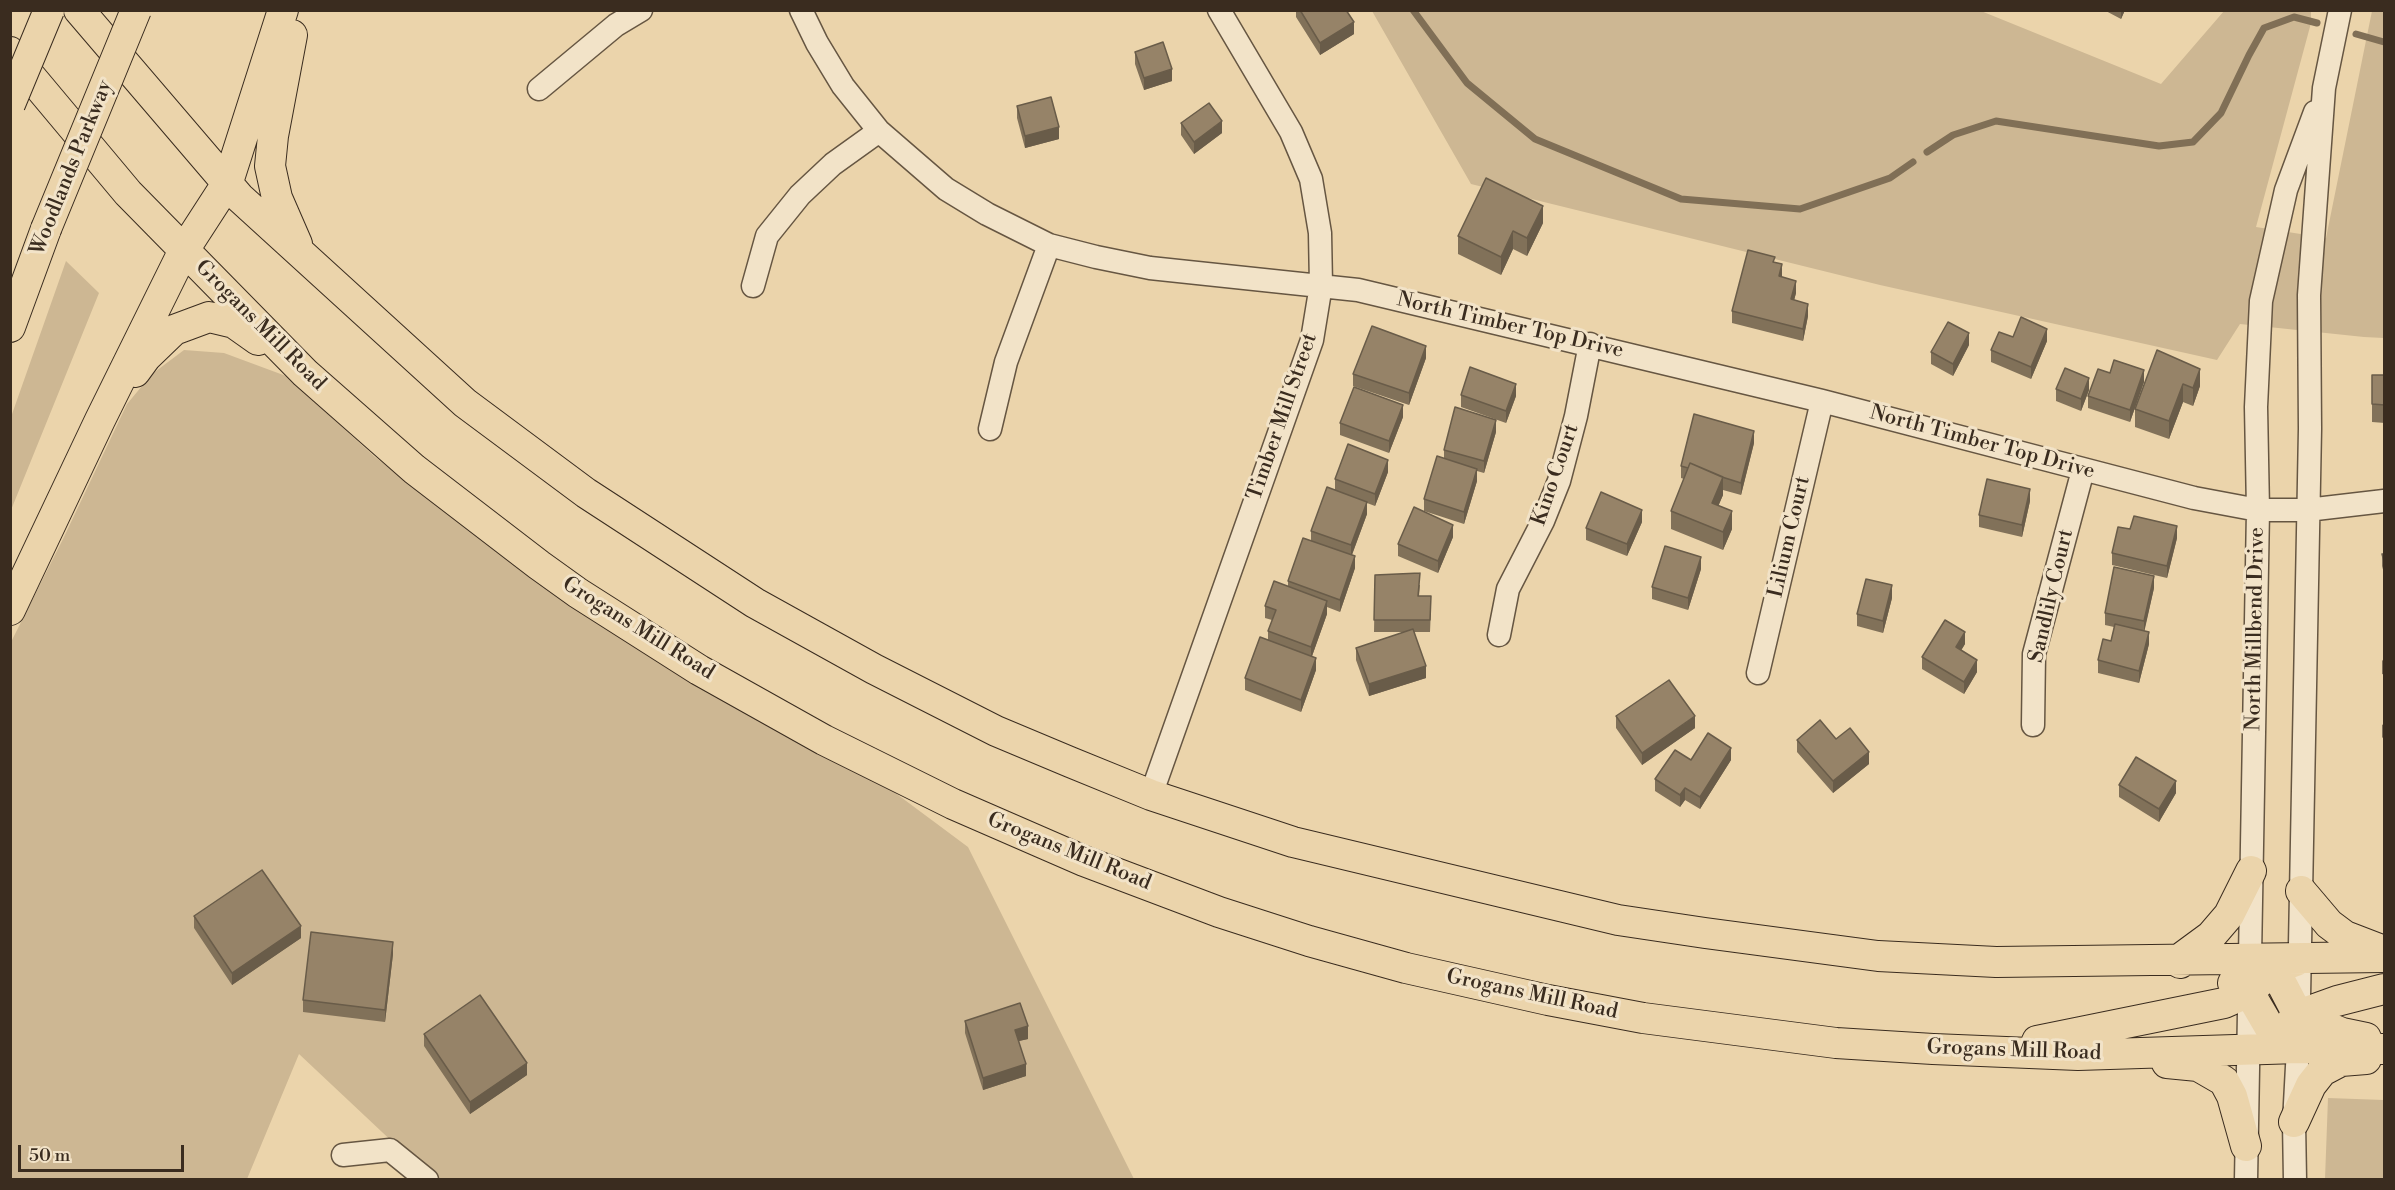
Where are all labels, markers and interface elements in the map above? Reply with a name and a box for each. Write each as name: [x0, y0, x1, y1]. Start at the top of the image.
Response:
street label: Woodlands Parkway: [25, 77, 119, 259]
street label: Grogans Mill Road: [189, 255, 331, 397]
street label: North Timber Top Drive: [1394, 288, 1626, 364]
street label: Timber Mill Street: [1243, 330, 1323, 504]
street label: North Timber Top Drive: [1867, 401, 2097, 485]
street label: Kino Court: [1527, 421, 1585, 529]
street label: Lilium Court: [1764, 474, 1816, 600]
street label: Sandlily Court: [2024, 527, 2080, 665]
street label: North Millbend Drive: [2242, 527, 2270, 731]
street label: Grogans Mill Road: [557, 572, 719, 686]
street label: Grogans Mill Road: [983, 808, 1155, 896]
street label: Grogans Mill Road: [1444, 965, 1620, 1025]
street label: Grogans Mill Road: [1926, 1035, 2102, 1067]
scale bar: [21, 1133, 188, 1171]
text: 50 m: [29, 1144, 70, 1167]

